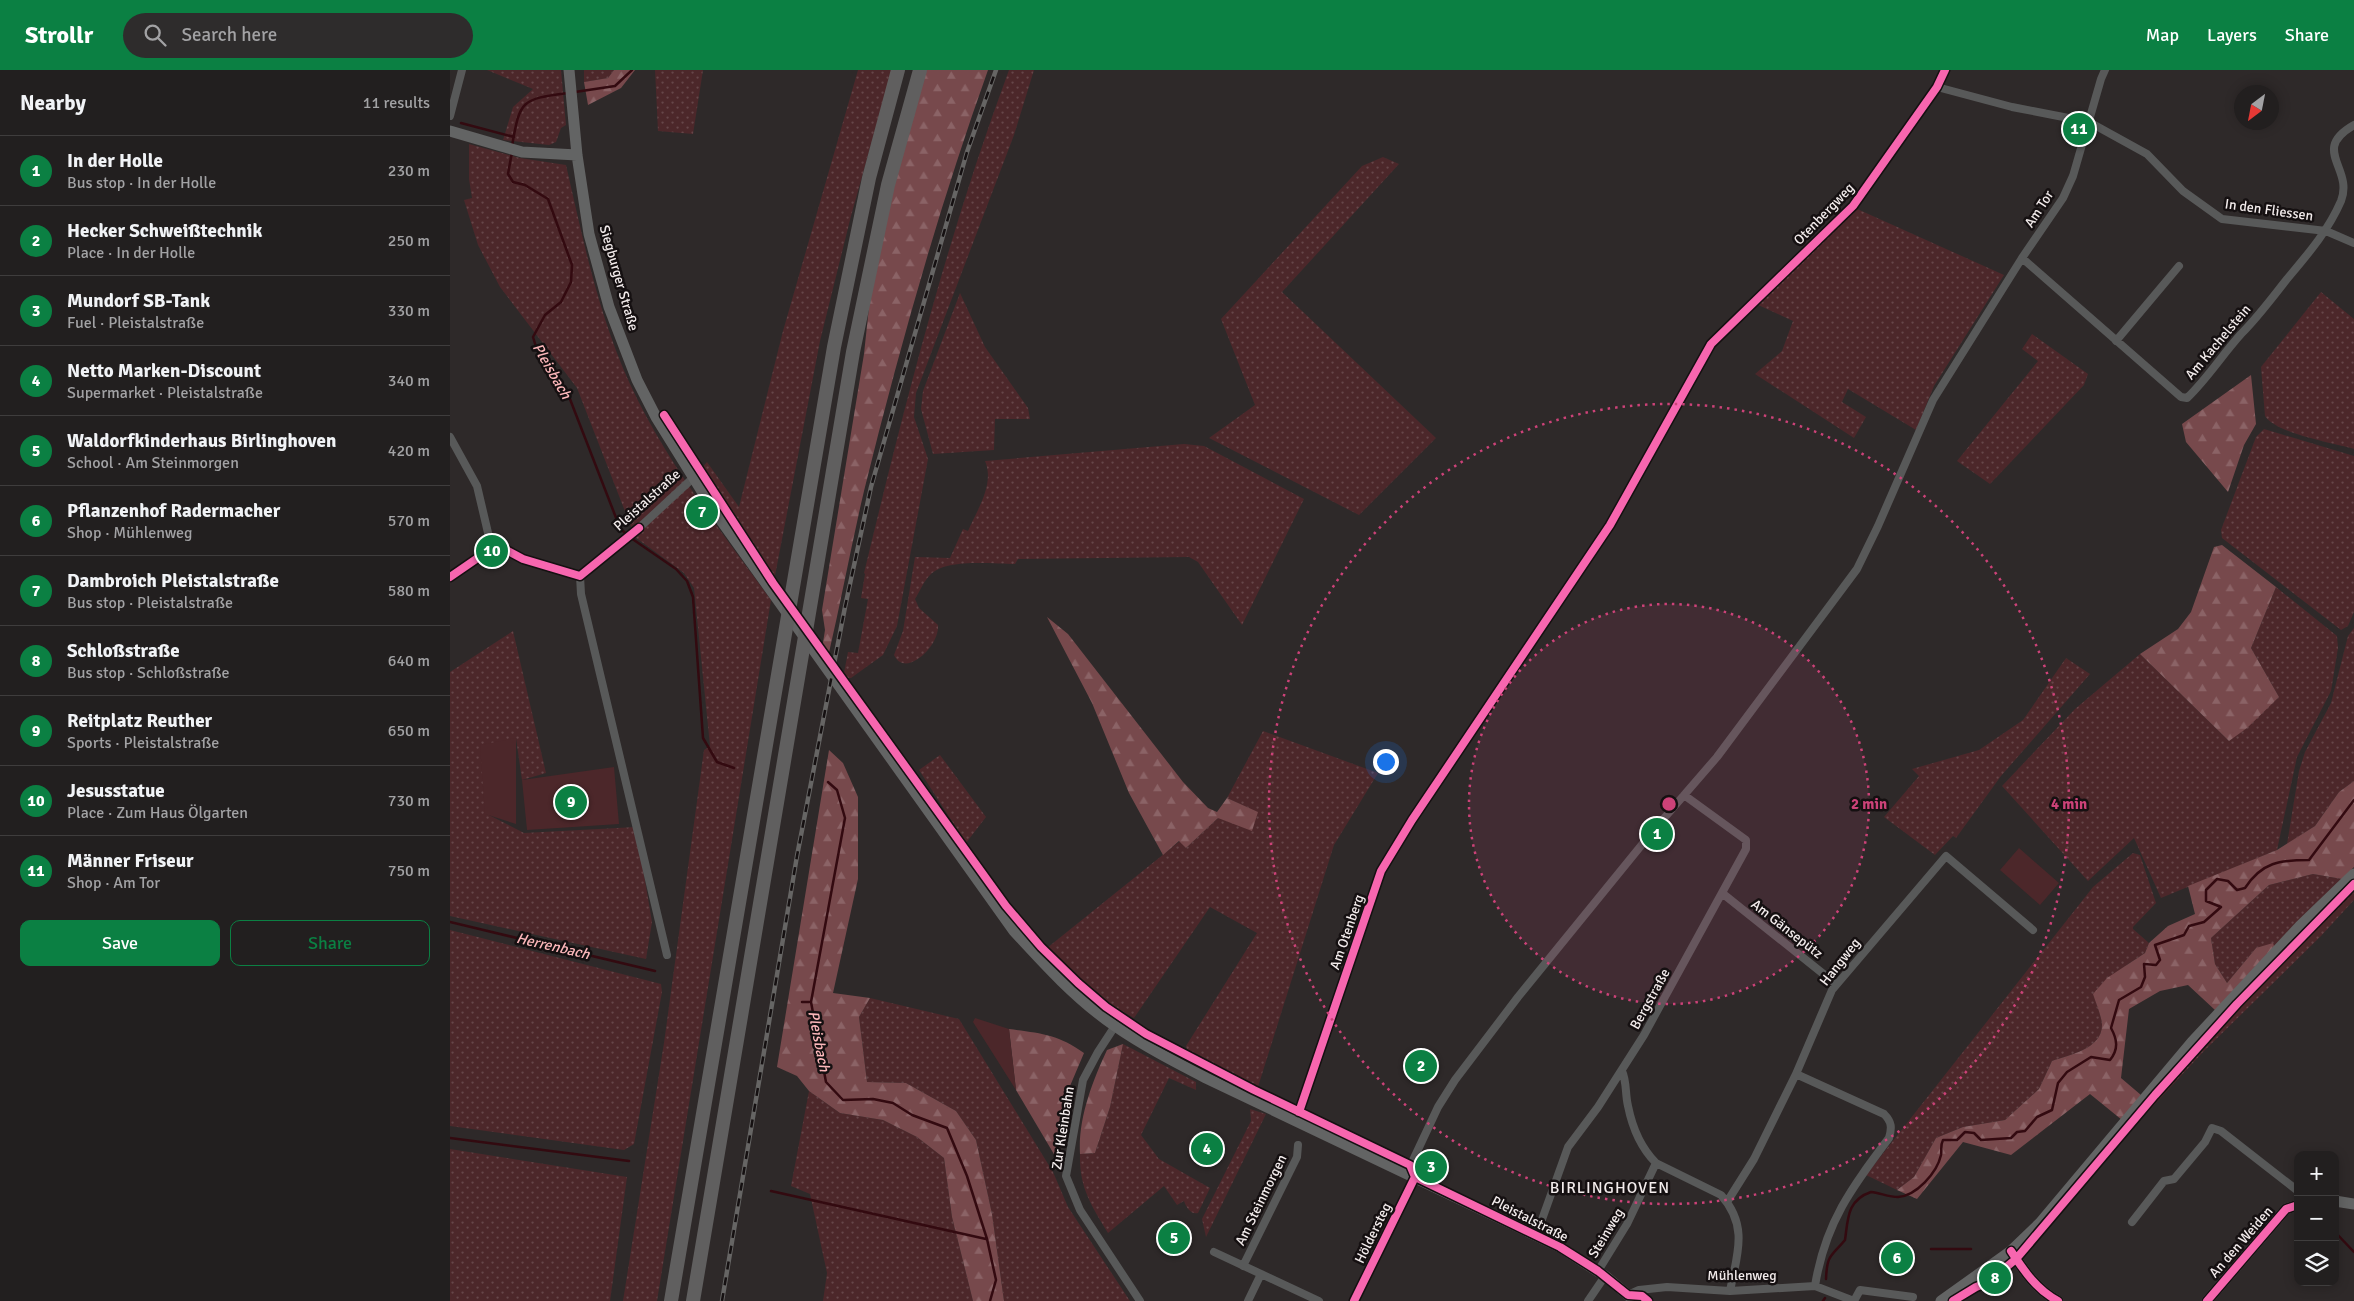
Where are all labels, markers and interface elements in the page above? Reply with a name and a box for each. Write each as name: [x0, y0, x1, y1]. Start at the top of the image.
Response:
search box: [123, 13, 473, 58]
text: Strollr: [25, 20, 93, 50]
icon: search: [141, 21, 169, 49]
text: Search here: [181, 23, 277, 47]
text: Map: [2146, 24, 2179, 46]
text: Layers: [2207, 24, 2257, 46]
text: Share: [2285, 24, 2329, 46]
north arrow: [2234, 85, 2279, 130]
text: Nearby: [20, 90, 86, 116]
text: 11 results: [363, 93, 430, 113]
pin: 11: [2063, 110, 2095, 148]
text: In der Holle: [67, 149, 163, 173]
text: 1: [32, 161, 40, 181]
text: 230 m: [388, 161, 430, 181]
text: Bus stop · In der Holle: [67, 173, 216, 193]
street label: Otenbergweg: [1790, 179, 1858, 249]
street label: Am Tor: [2021, 186, 2058, 231]
street label: In den Fliessen: [2224, 195, 2314, 225]
text: Hecker Schweißtechnik: [67, 219, 262, 243]
street label: Siegburger Straße: [596, 223, 642, 333]
text: 2: [32, 231, 40, 251]
text: 250 m: [388, 231, 430, 251]
text: Place · In der Holle: [67, 243, 195, 263]
text: Mundorf SB-Tank: [67, 289, 210, 313]
text: 3: [32, 301, 40, 321]
text: 330 m: [388, 301, 430, 321]
street label: Am Kachelstein: [2182, 301, 2254, 383]
text: Fuel · Pleistalstraße: [67, 313, 204, 333]
water label: Pleisbach: [529, 340, 576, 403]
text: Netto Marken-Discount: [67, 359, 261, 383]
text: 4: [32, 371, 40, 391]
text: 340 m: [388, 371, 430, 391]
text: Supermarket · Pleistalstraße: [67, 383, 263, 403]
text: Waldorfkinderhaus Birlinghoven: [67, 429, 336, 453]
text: 5: [32, 441, 40, 461]
text: 420 m: [388, 441, 430, 461]
text: School · Am Steinmorgen: [67, 453, 239, 473]
street label: Pleistalstraße: [610, 466, 684, 534]
pin: 7: [686, 493, 718, 531]
text: Pflanzenhof Radermacher: [67, 499, 280, 523]
text: 6: [32, 511, 40, 531]
text: 570 m: [388, 511, 430, 531]
text: Shop · Mühlenweg: [67, 523, 193, 543]
pin: 10: [476, 532, 508, 570]
text: Dambroich Pleistalstraße: [67, 569, 279, 593]
text: 7: [32, 581, 40, 601]
text: 580 m: [388, 581, 430, 601]
text: Bus stop · Pleistalstraße: [67, 593, 233, 613]
text: Schloßstraße: [67, 639, 180, 663]
text: 8: [32, 651, 40, 671]
text: 640 m: [388, 651, 430, 671]
text: Bus stop · Schloßstraße: [67, 663, 230, 683]
text: Reitplatz Reuther: [67, 709, 212, 733]
text: 9: [32, 721, 40, 741]
text: 650 m: [388, 721, 430, 741]
text: Sports · Pleistalstraße: [67, 733, 219, 753]
your location: [1373, 749, 1399, 775]
text: Jesusstatue: [67, 779, 165, 803]
pin: 9: [555, 783, 587, 821]
text: 10: [27, 791, 45, 811]
text: 730 m: [388, 791, 430, 811]
centre of rings: [1660, 795, 1678, 813]
text: 2 min: [1851, 795, 1887, 813]
text: 4 min: [2051, 795, 2087, 813]
text: Place · Zum Haus Ölgarten: [67, 803, 248, 823]
pin: 1: [1641, 815, 1673, 853]
text: Männer Friseur: [67, 849, 194, 873]
text: 11: [27, 861, 45, 881]
text: 750 m: [388, 861, 430, 881]
text: Shop · Am Tor: [67, 873, 160, 893]
street label: Am Otenberg: [1326, 892, 1368, 972]
street label: Am Gänsepütz: [1748, 896, 1826, 962]
button: Save: [20, 920, 220, 966]
button: Share: [230, 920, 430, 966]
water label: Herrenbach: [515, 929, 592, 963]
street label: Hangweg: [1816, 935, 1864, 989]
street label: Bergstraße: [1626, 966, 1674, 1032]
water label: Pleisbach: [804, 1009, 834, 1074]
pin: 2: [1405, 1047, 1437, 1085]
street label: Zur Kleinbahn: [1048, 1085, 1078, 1171]
pin: 4: [1191, 1130, 1223, 1168]
pin: 3: [1415, 1148, 1447, 1186]
map controls: [2294, 1151, 2339, 1286]
button: +: [2294, 1151, 2339, 1196]
street label: Am Steinmorgen: [1232, 1152, 1290, 1248]
district label: BIRLINGHOVEN: [1550, 1178, 1670, 1198]
street label: Pleistalstraße: [1489, 1192, 1571, 1246]
button: −: [2294, 1196, 2339, 1241]
street label: Höldersteg: [1351, 1200, 1395, 1266]
street label: An den Weiden: [2206, 1203, 2276, 1281]
street label: Steinweg: [1585, 1205, 1627, 1261]
pin: 5: [1158, 1219, 1190, 1257]
pin: 6: [1881, 1239, 1913, 1277]
button: layers: [2294, 1241, 2339, 1286]
pin: 8: [1979, 1259, 2011, 1297]
street label: Mühlenweg: [1707, 1267, 1777, 1284]

